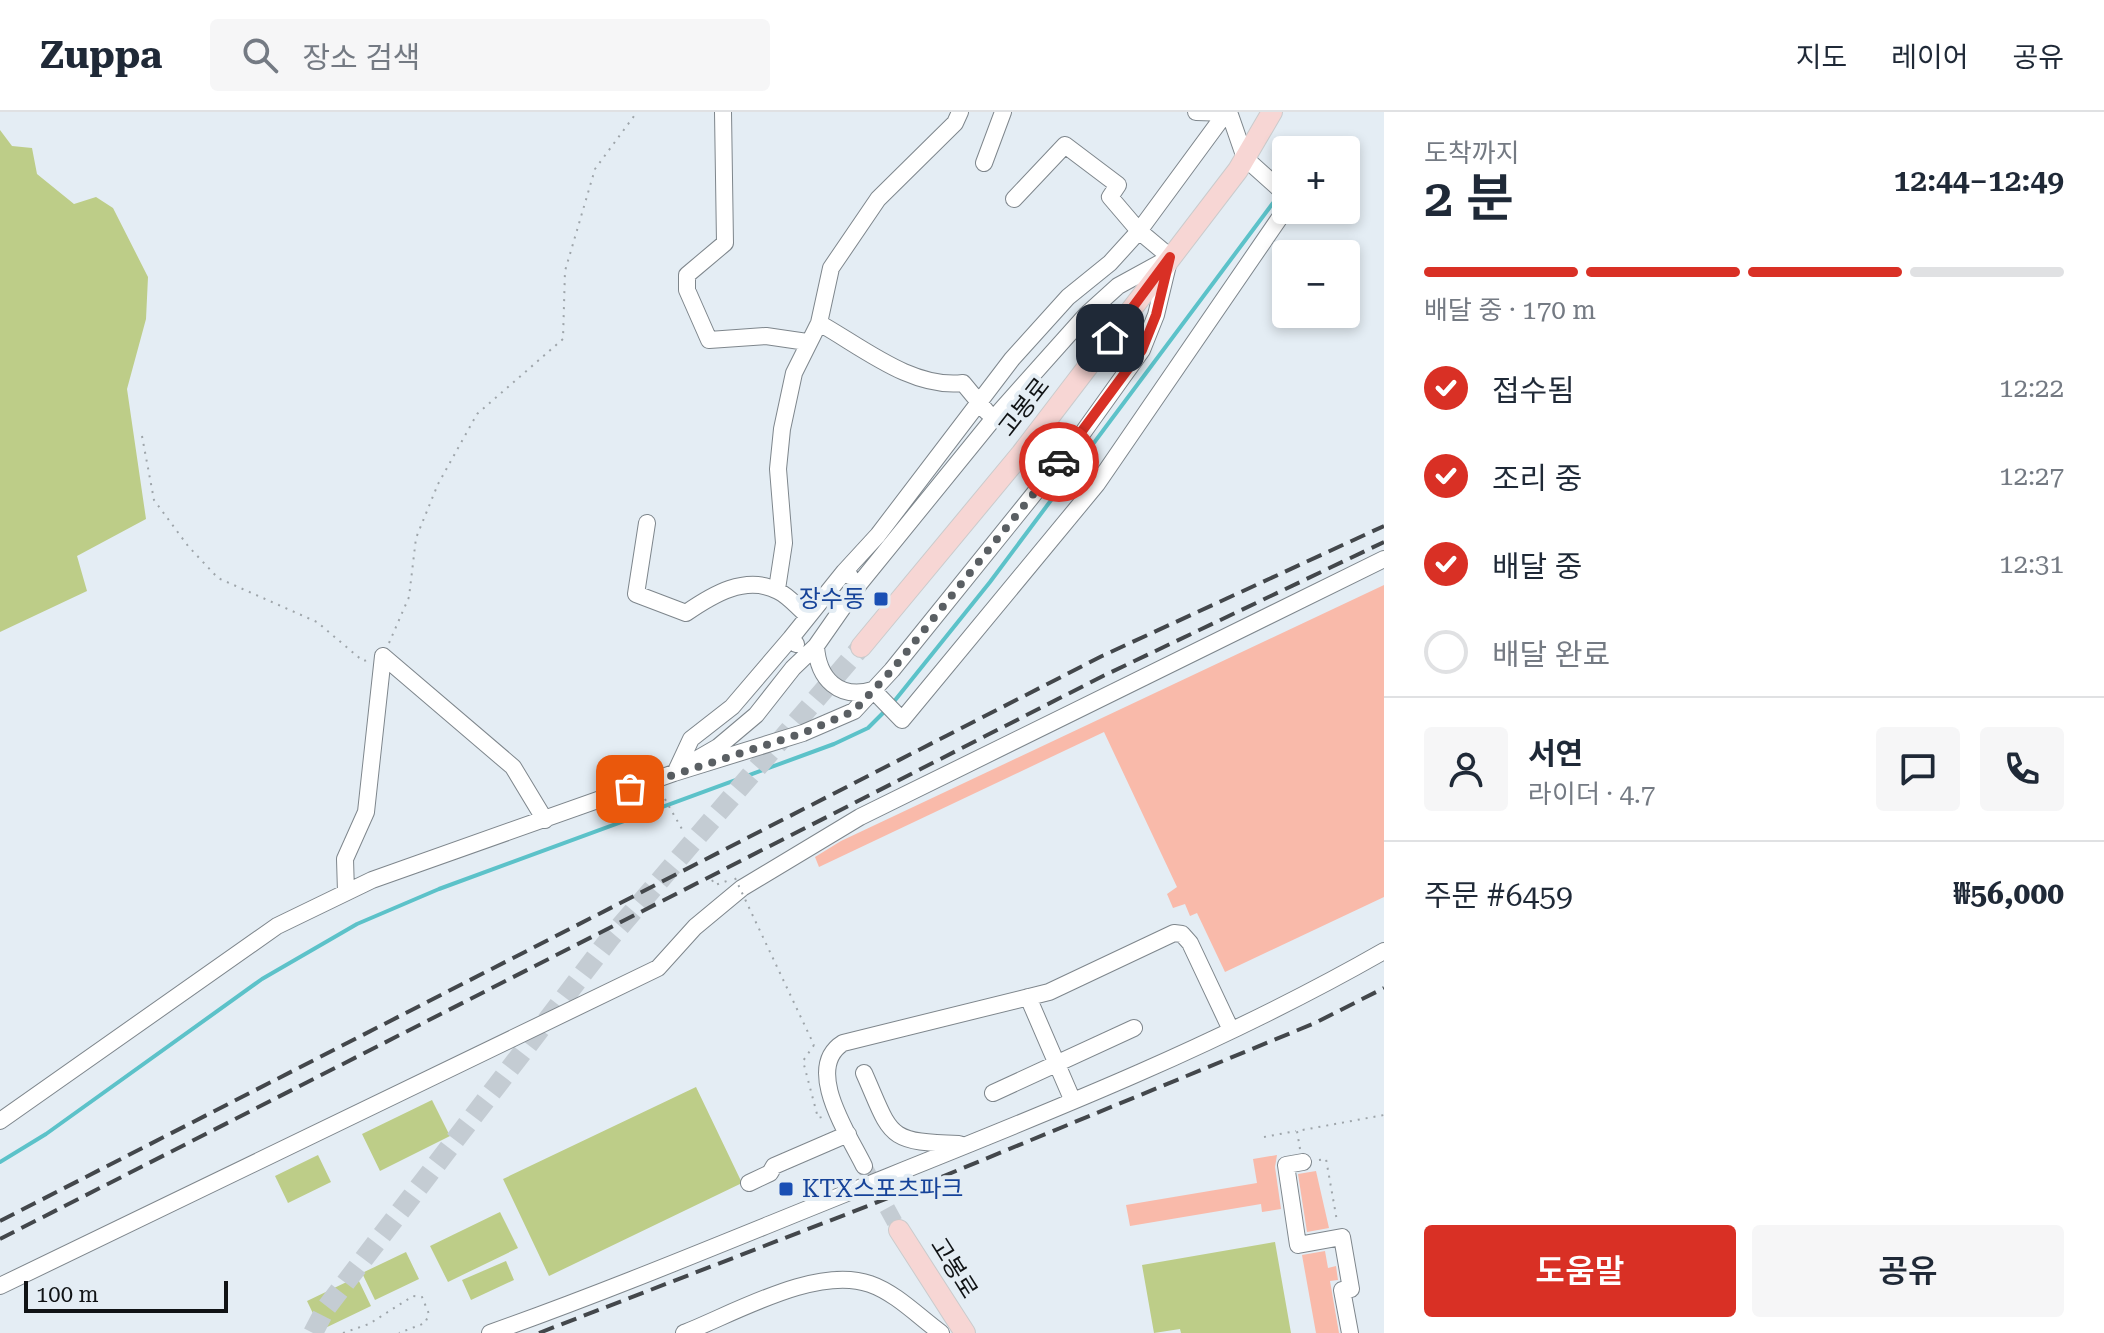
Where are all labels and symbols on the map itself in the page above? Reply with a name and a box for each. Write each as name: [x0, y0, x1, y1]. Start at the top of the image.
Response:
pin: [1076, 304, 1144, 372]
street label: 고봉로: [993, 372, 1055, 442]
courier: [1019, 422, 1099, 502]
place label: 장수동: [799, 585, 865, 613]
marker: 장수동: [872, 590, 890, 608]
pin: [596, 755, 664, 823]
place label: KTX스포츠파크: [802, 1175, 963, 1203]
marker: KTX스포츠파크: [777, 1180, 795, 1198]
street label: 고봉로: [925, 1232, 983, 1304]
scale bar: [24, 1277, 228, 1313]

